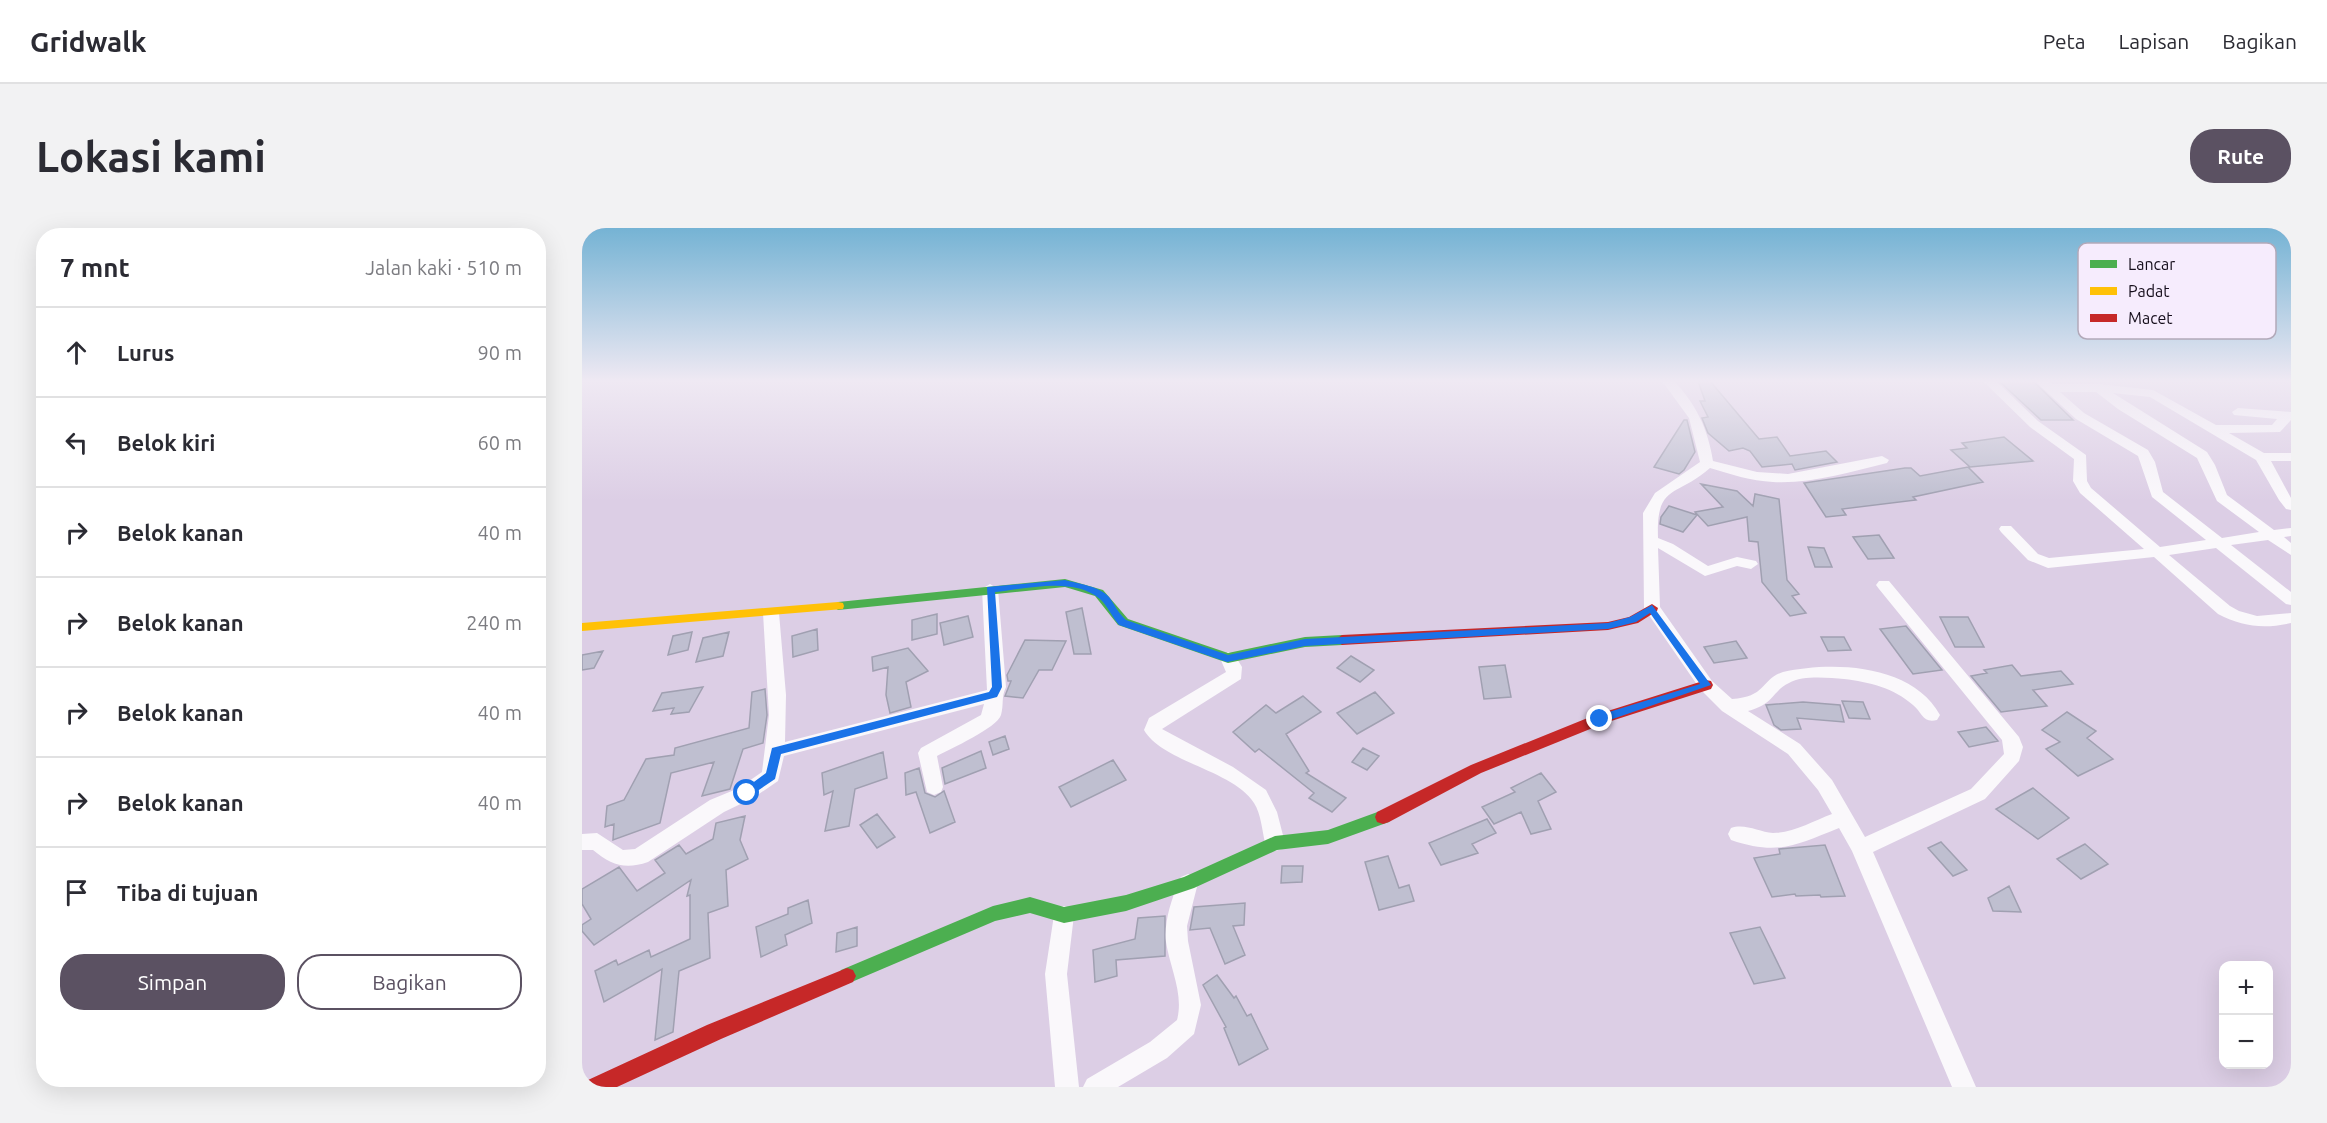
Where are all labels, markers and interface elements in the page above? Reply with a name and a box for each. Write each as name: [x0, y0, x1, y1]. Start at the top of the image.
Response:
text: Gridwalk: [30, 26, 147, 57]
text: Peta: [2043, 29, 2086, 53]
text: Lapisan: [2119, 29, 2189, 53]
text: Bagikan: [2222, 29, 2297, 53]
button: Rute: [2190, 129, 2291, 183]
text: Lokasi kami: [36, 133, 266, 180]
legend: [2078, 243, 2276, 339]
text: 7 mnt: [60, 253, 130, 282]
text: Lancar: [2128, 255, 2175, 273]
text: Jalan kaki · 510 m: [365, 256, 522, 279]
text: Padat: [2128, 282, 2170, 300]
text: Macet: [2128, 309, 2173, 327]
icon: ahead: [60, 336, 93, 369]
text: Lurus: [117, 340, 174, 365]
text: 90 m: [478, 341, 522, 364]
icon: left: [60, 426, 93, 459]
text: Belok kiri: [117, 430, 215, 455]
text: 60 m: [478, 431, 522, 454]
icon: right: [60, 516, 93, 549]
text: Belok kanan: [117, 520, 244, 545]
text: 40 m: [478, 521, 522, 544]
icon: right: [60, 606, 93, 639]
text: Belok kanan: [117, 610, 244, 635]
text: 240 m: [466, 611, 522, 634]
icon: right: [60, 696, 93, 729]
text: Belok kanan: [117, 700, 244, 725]
text: 40 m: [478, 701, 522, 724]
route end: [1586, 705, 1612, 731]
route start: [733, 779, 759, 805]
icon: right: [60, 786, 93, 819]
text: Belok kanan: [117, 790, 244, 815]
text: 40 m: [478, 791, 522, 814]
icon: arrive: [60, 876, 93, 909]
text: Tiba di tujuan: [117, 880, 258, 905]
button: Simpan: [60, 954, 285, 1010]
button: Bagikan: [297, 954, 522, 1010]
map controls: [2219, 961, 2273, 1069]
button: +: [2219, 961, 2273, 1015]
button: −: [2219, 1015, 2273, 1069]

